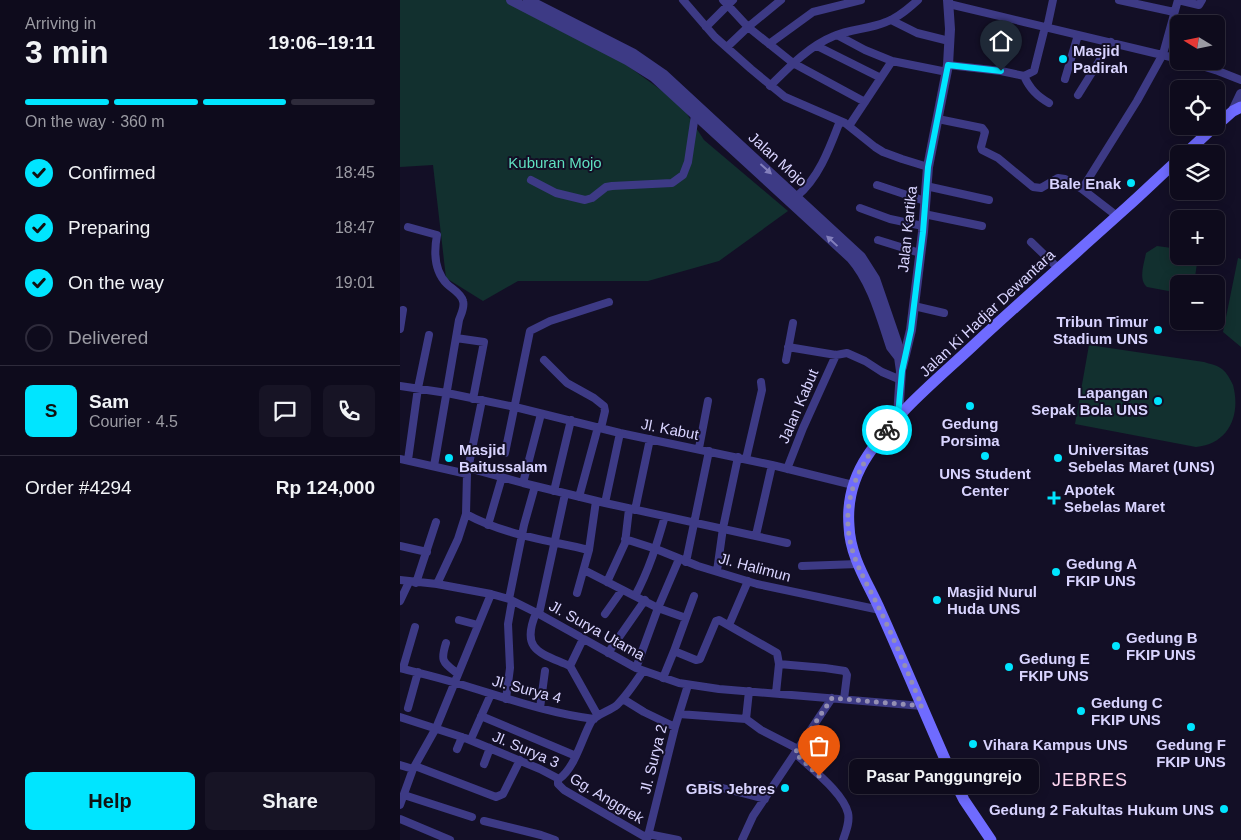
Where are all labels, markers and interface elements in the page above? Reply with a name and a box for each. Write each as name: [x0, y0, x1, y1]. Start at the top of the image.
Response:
text: Arriving in: [25, 15, 96, 32]
north arrow: [1170, 15, 1225, 70]
map controls: [1170, 15, 1225, 330]
pin: [980, 20, 1022, 71]
icon: home: [987, 27, 1015, 55]
text: 19:06–19:11: [268, 32, 375, 53]
text: 3 min: [25, 34, 109, 70]
place label: Masjid Padirah: [1073, 42, 1128, 76]
marker: Masjid Padirah: [1057, 53, 1069, 65]
button: locate: [1170, 80, 1225, 135]
text: On the way · 360 m: [25, 113, 165, 130]
street label: Jalan Mojo: [745, 128, 811, 190]
button: layers: [1170, 145, 1225, 200]
park label: Kuburan Mojo: [508, 154, 602, 171]
icon: check: [25, 159, 53, 187]
text: Confirmed: [68, 162, 156, 183]
one-way arrow: [760, 163, 773, 174]
text: 18:45: [335, 164, 375, 181]
place label: Bale Enak: [1049, 175, 1122, 192]
marker: Bale Enak: [1125, 177, 1137, 189]
street label: Jalan Kartika: [894, 184, 920, 273]
button: +: [1170, 210, 1225, 265]
icon: check: [25, 214, 53, 242]
text: Preparing: [68, 217, 150, 238]
text: 18:47: [335, 219, 375, 236]
one-way arrow: [826, 235, 838, 247]
street label: Jalan Ki Hadjar Dewantara: [916, 245, 1059, 380]
icon: check: [25, 269, 53, 297]
text: On the way: [68, 272, 164, 293]
text: 19:01: [335, 274, 375, 291]
button: −: [1170, 275, 1225, 330]
place label: Tribun Timur Stadium UNS: [1053, 313, 1148, 347]
marker: Tribun Timur Stadium UNS: [1152, 324, 1164, 336]
text: Delivered: [68, 327, 148, 348]
street label: Jalan Kabut: [775, 365, 822, 446]
place label: Lapangan Sepak Bola UNS: [1031, 384, 1148, 418]
button: chat: [259, 385, 311, 437]
button: phone: [323, 385, 375, 437]
text: Sam: [89, 391, 129, 412]
marker: Lapangan Sepak Bola UNS: [1152, 395, 1164, 407]
text: S: [45, 400, 57, 421]
marker: Gedung Porsima: [964, 400, 976, 412]
courier: [862, 405, 912, 455]
text: Courier · 4.5: [89, 413, 178, 430]
street label: Jl. Kabut: [640, 415, 701, 443]
place label: Gedung Porsima: [940, 415, 1000, 449]
icon: bike: [873, 416, 901, 444]
place label: Masjid Baitussalam: [459, 441, 547, 475]
place label: Universitas Sebelas Maret (UNS): [1068, 441, 1215, 475]
marker: UNS Student Center: [979, 450, 991, 462]
marker: Masjid Baitussalam: [443, 452, 455, 464]
marker: Universitas Sebelas Maret (UNS): [1052, 452, 1064, 464]
place label: UNS Student Center: [939, 465, 1031, 499]
text: Order #4294: [25, 477, 132, 498]
text: Rp 124,000: [276, 477, 375, 498]
place label: Apotek Sebelas Maret: [1064, 481, 1165, 515]
marker: Apotek Sebelas Maret: [1048, 492, 1060, 504]
street label: Jl. Halimun: [717, 549, 793, 585]
place label: Gedung A FKIP UNS: [1066, 555, 1137, 589]
marker: Gedung A FKIP UNS: [1050, 566, 1062, 578]
place label: Masjid Nurul Huda UNS: [947, 583, 1037, 617]
marker: Masjid Nurul Huda UNS: [931, 594, 943, 606]
street label: Jl. Surya Utama: [546, 597, 648, 664]
place label: Gedung B FKIP UNS: [1126, 629, 1198, 663]
marker: Gedung B FKIP UNS: [1110, 640, 1122, 652]
place label: Gedung E FKIP UNS: [1019, 650, 1090, 684]
marker: Gedung E FKIP UNS: [1003, 661, 1015, 673]
street label: Jl. Surya 4: [491, 672, 563, 706]
place label: Gedung C FKIP UNS: [1091, 694, 1163, 728]
marker: Gedung C FKIP UNS: [1075, 705, 1087, 717]
marker: Gedung F FKIP UNS: [1185, 721, 1197, 733]
street label: Jl. Surya 2: [636, 723, 670, 795]
pin: [798, 725, 840, 776]
street label: Jl. Surya 3: [490, 727, 562, 771]
icon: bag: [805, 732, 833, 760]
place label: Vihara Kampus UNS: [983, 736, 1128, 753]
place label: Gedung F FKIP UNS: [1156, 736, 1226, 770]
marker: Vihara Kampus UNS: [967, 738, 979, 750]
callout: Pasar Panggungrejo: [849, 758, 1039, 794]
text: Pasar Panggungrejo: [866, 768, 1022, 785]
street label: Gg. Anggrek: [567, 769, 648, 827]
district label: JEBRES: [1052, 770, 1128, 790]
button: Help: [25, 772, 195, 830]
button: Share: [205, 772, 375, 830]
place label: GBIS Jebres: [686, 780, 775, 797]
marker: GBIS Jebres: [779, 782, 791, 794]
place label: Gedung 2 Fakultas Hukum UNS: [989, 801, 1214, 818]
marker: Gedung 2 Fakultas Hukum UNS: [1218, 803, 1230, 815]

